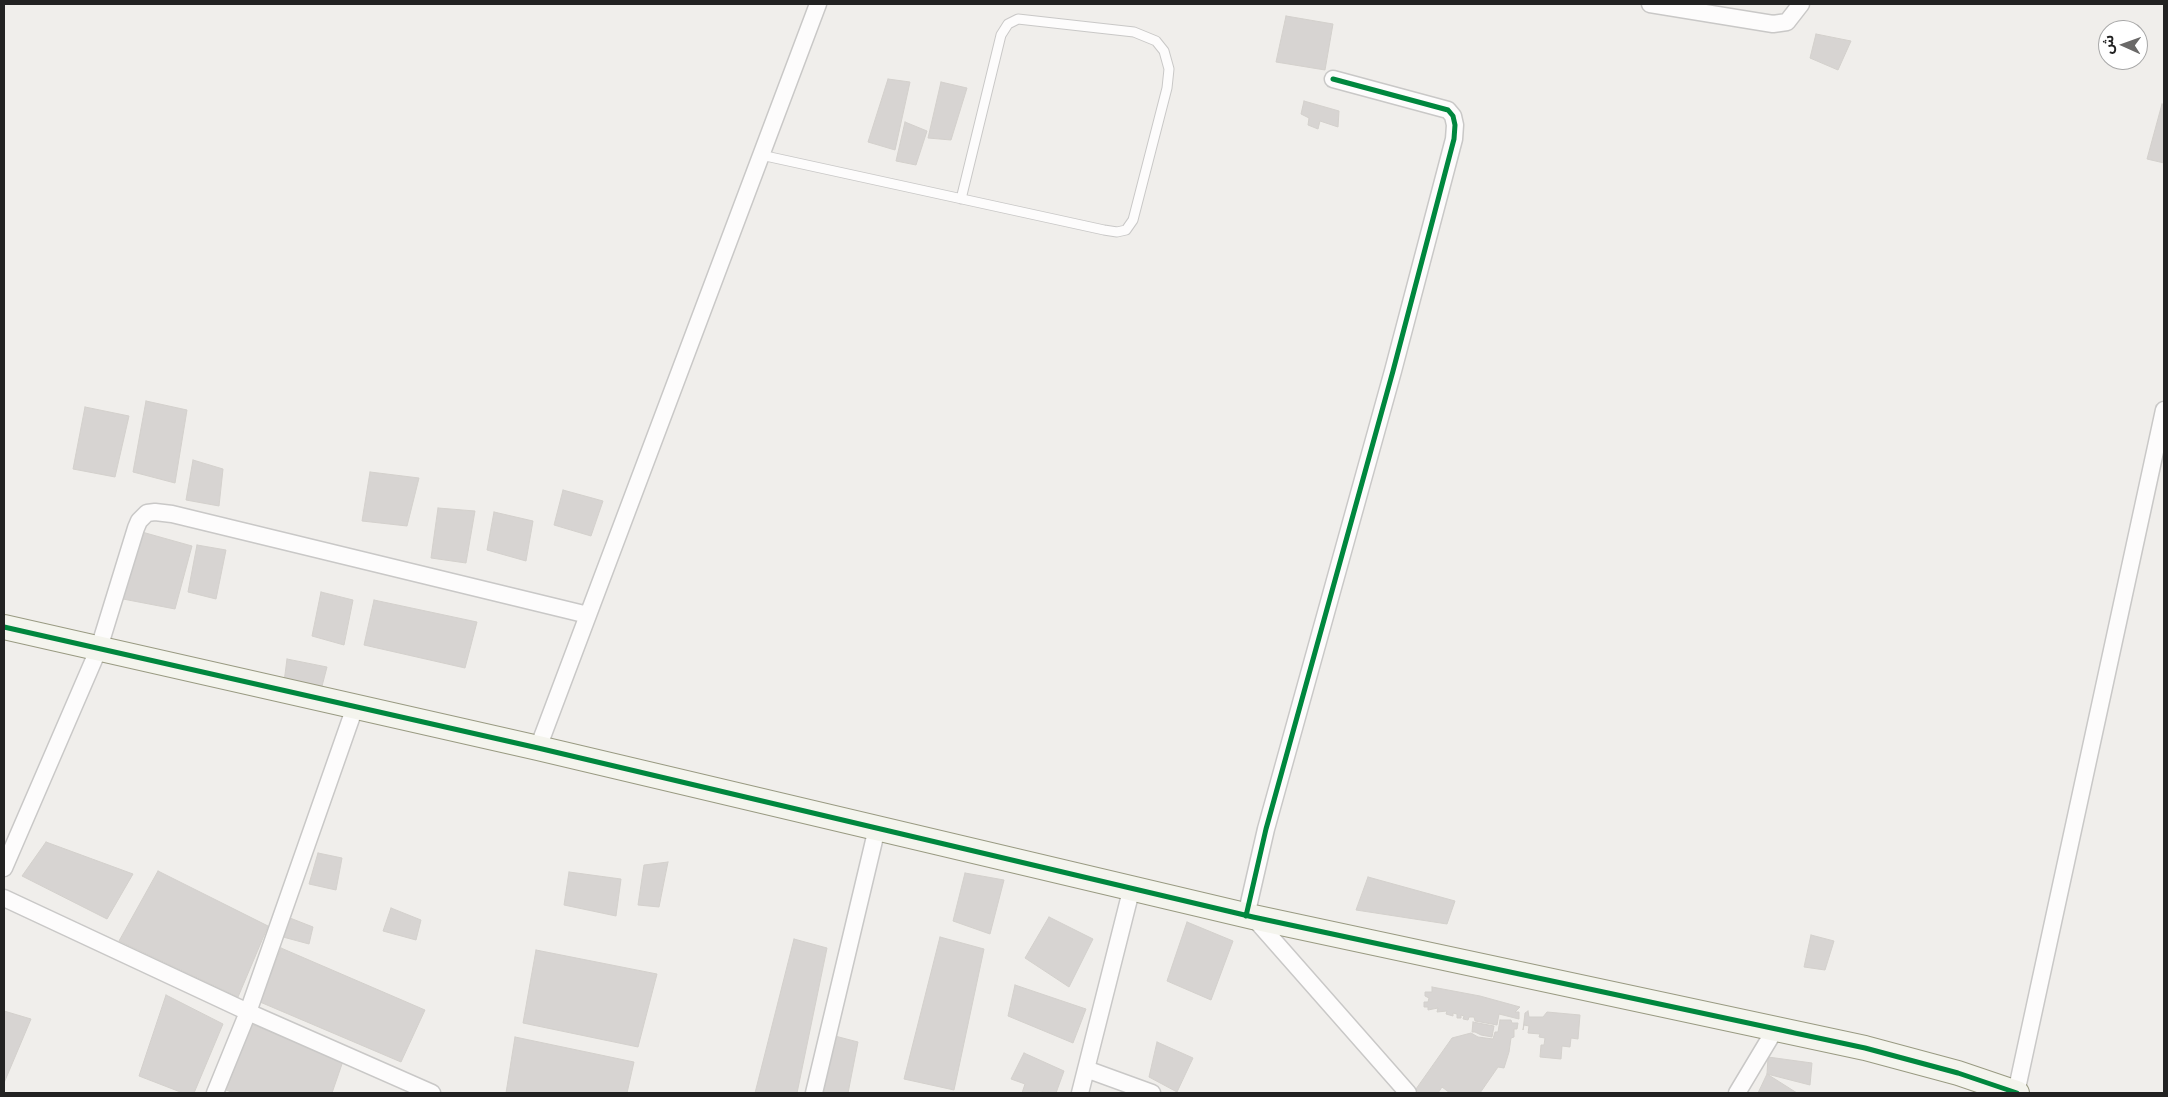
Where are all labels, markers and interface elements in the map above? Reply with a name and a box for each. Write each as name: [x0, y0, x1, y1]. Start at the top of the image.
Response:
north arrow: [2098, 20, 2148, 70]
text: ش: [2099, 35, 2118, 54]

